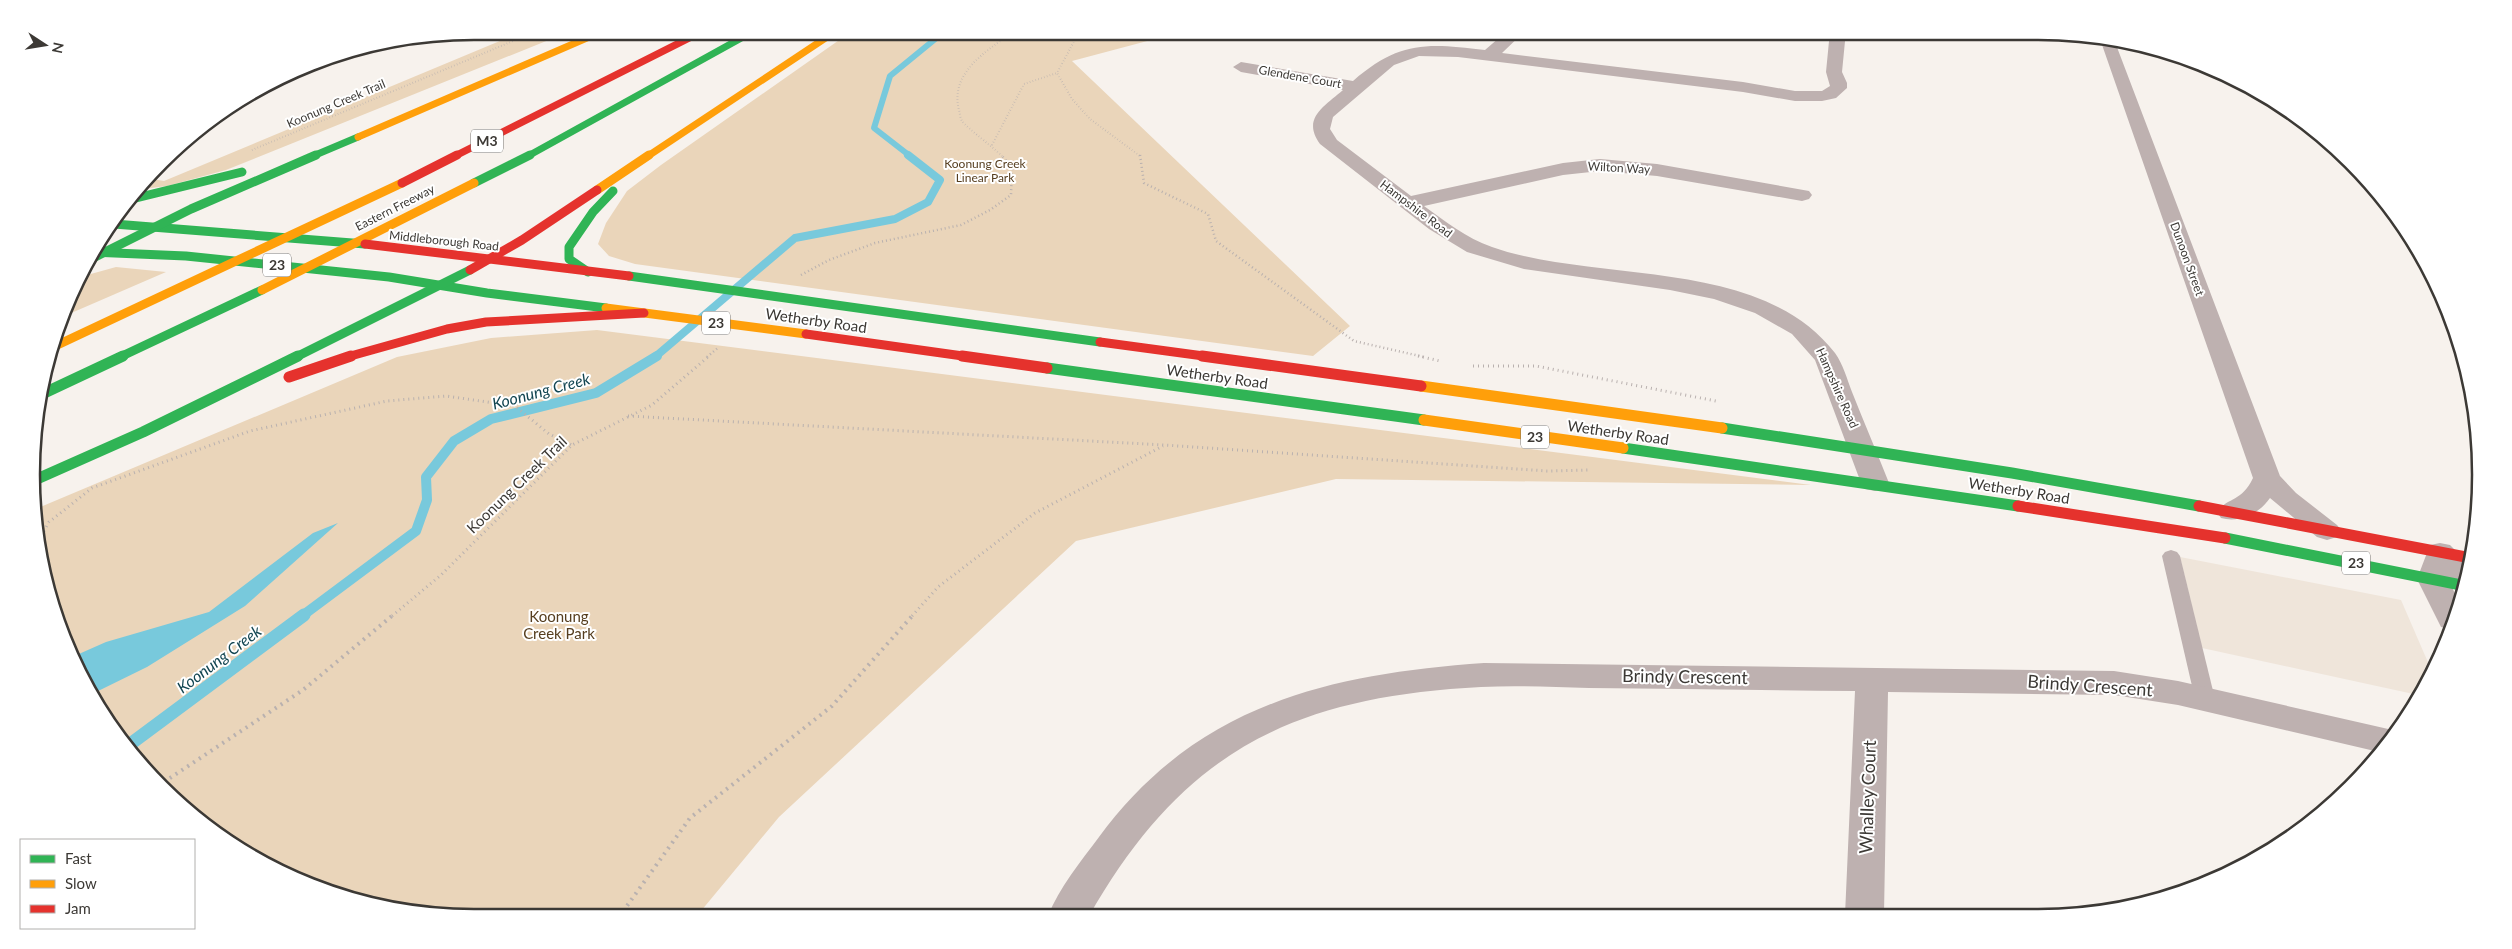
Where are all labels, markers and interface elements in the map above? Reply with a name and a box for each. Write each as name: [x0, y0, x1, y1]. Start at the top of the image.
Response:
north arrow: [20, 20, 70, 70]
text: N: [49, 41, 68, 55]
street label: Glendene Court: [1258, 62, 1343, 91]
street label: Koonung Creek Trail: [284, 76, 387, 131]
road number: M3: [471, 130, 503, 152]
park label: Koonung Creek Linear Park: [944, 156, 1027, 185]
street label: Wilton Way: [1587, 158, 1651, 177]
street label: Hampshire Road: [1377, 177, 1455, 241]
street label: Eastern Freeway: [353, 181, 438, 234]
street label: Dunoon Street: [2167, 220, 2208, 298]
street label: Middleborough Road: [388, 227, 500, 254]
road number: 23: [263, 254, 291, 276]
street label: Wetherby Road: [764, 304, 868, 336]
road number: 23: [702, 312, 730, 334]
street label: Hampshire Road: [1813, 345, 1862, 430]
street label: Wetherby Road: [1165, 360, 1269, 392]
water label: Koonung Creek: [490, 368, 592, 413]
street label: Wetherby Road: [1566, 416, 1670, 448]
road number: 23: [1521, 426, 1549, 448]
street label: Koonung Creek Trail: [462, 432, 570, 537]
street label: Wetherby Road: [1967, 473, 2071, 507]
road number: 23: [2342, 552, 2370, 574]
park label: Koonung Creek Park: [523, 607, 595, 642]
water label: Koonung Creek: [173, 620, 265, 697]
street label: Brindy Crescent: [1622, 664, 1749, 688]
street label: Brindy Crescent: [2027, 670, 2154, 700]
street label: Whalley Court: [1854, 739, 1880, 854]
legend: [20, 839, 195, 929]
text: Fast: [65, 849, 92, 867]
text: Slow: [65, 874, 97, 892]
text: Jam: [65, 899, 91, 917]

